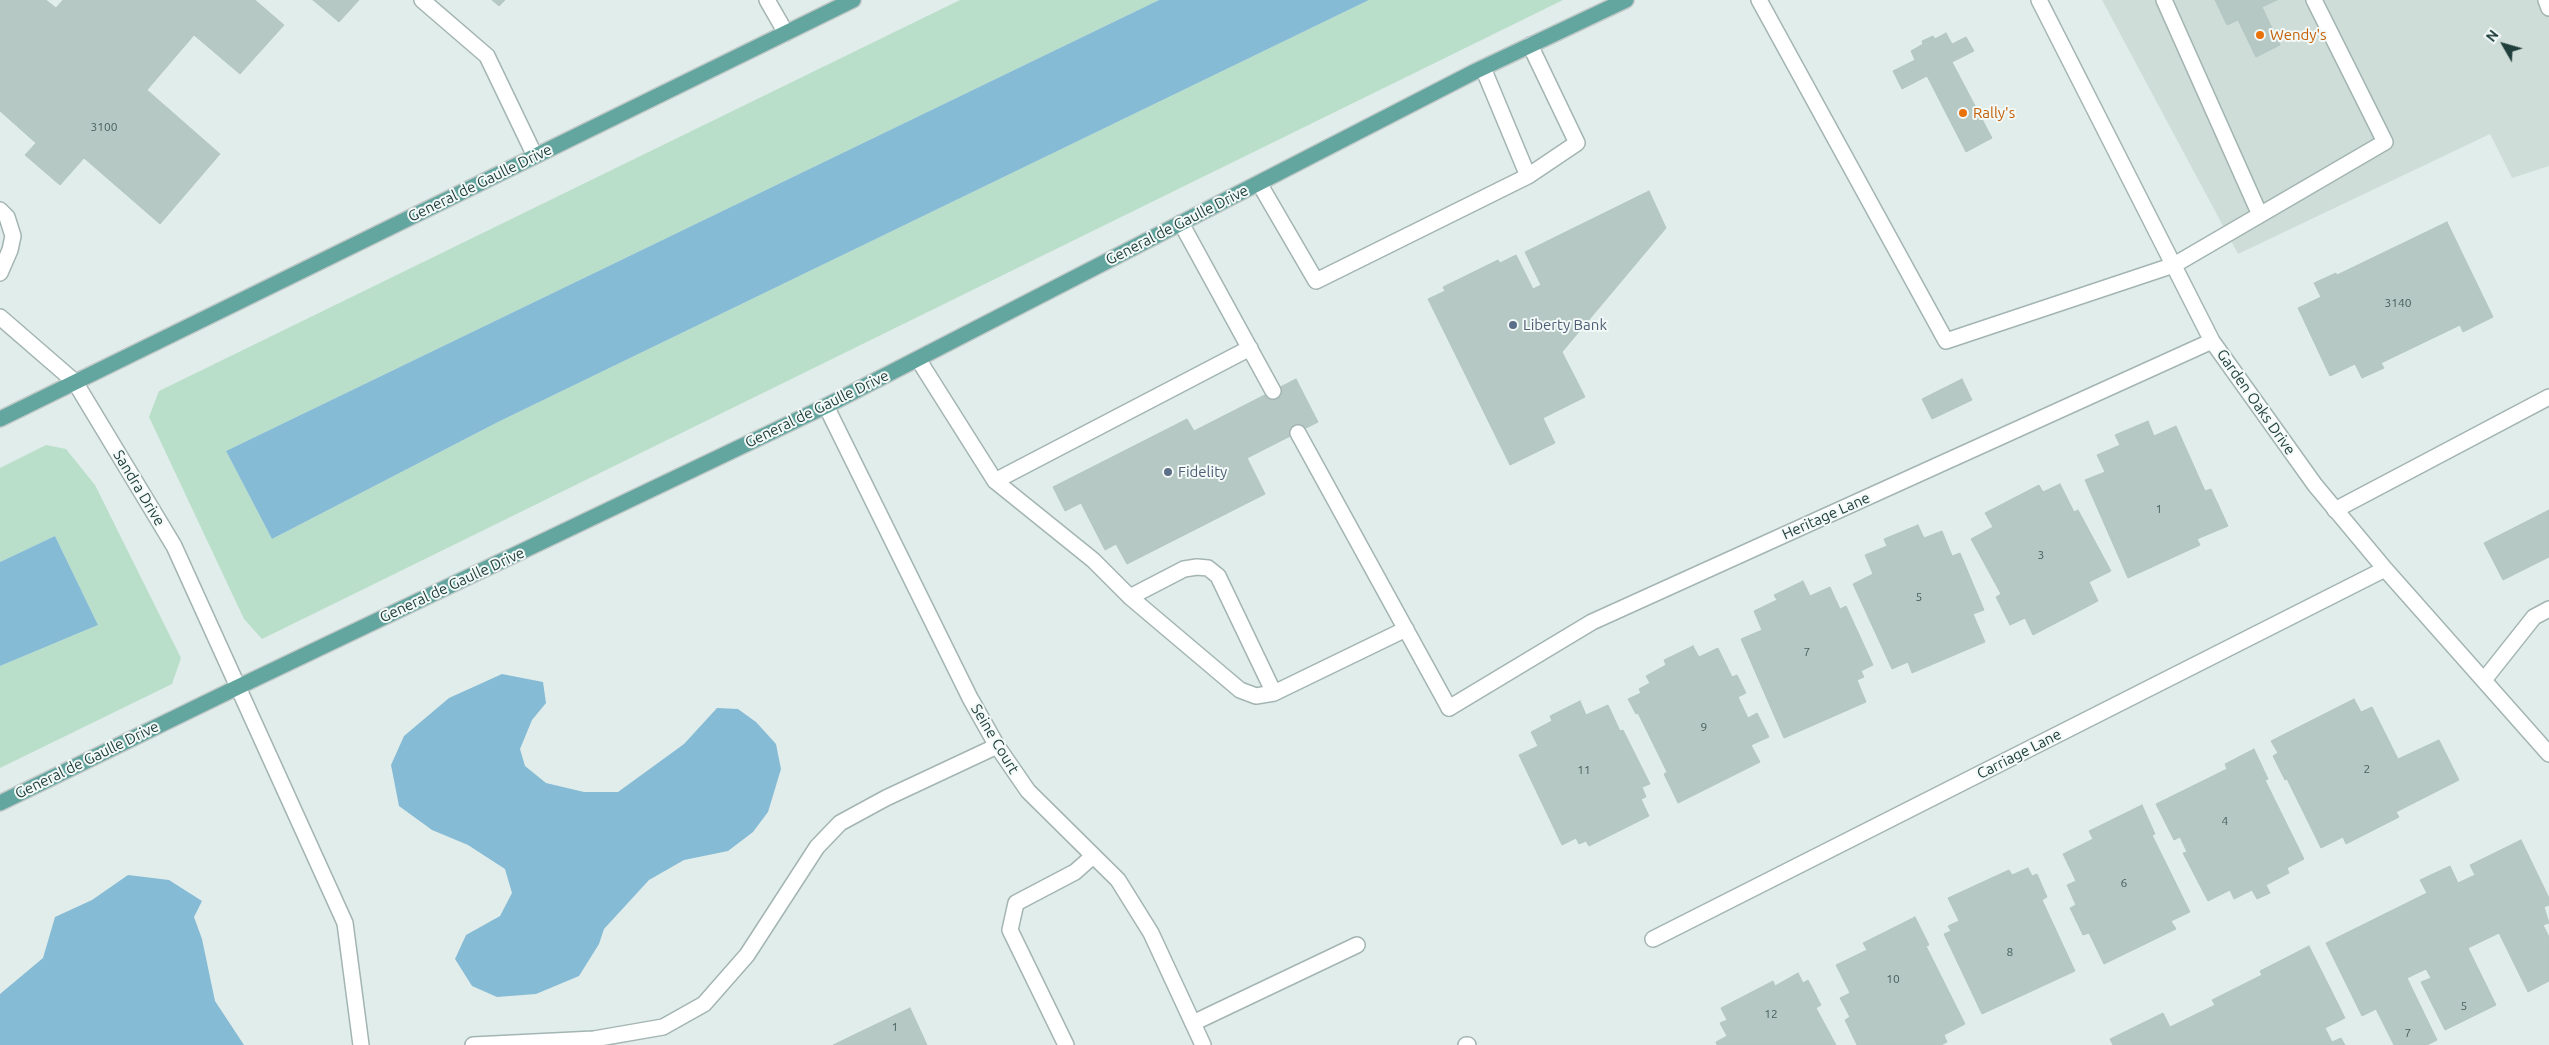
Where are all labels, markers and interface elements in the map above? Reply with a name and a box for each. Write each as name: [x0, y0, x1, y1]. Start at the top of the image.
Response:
north arrow: [2479, 20, 2529, 70]
place label: Wendy's: [2270, 26, 2327, 44]
text: N: [2483, 27, 2502, 45]
marker: Wendy's: [2254, 29, 2266, 41]
place label: Rally's: [1973, 104, 2015, 122]
marker: Rally's: [1957, 107, 1969, 119]
house number: 3100: [90, 120, 118, 134]
street label: General de Gaulle Drive: [405, 140, 555, 226]
street label: General de Gaulle Drive: [1103, 181, 1251, 269]
house number: 3140: [2384, 296, 2412, 310]
place label: Liberty Bank: [1523, 316, 1607, 334]
marker: Liberty Bank: [1507, 319, 1519, 331]
street label: Garden Oaks Drive: [2213, 346, 2299, 458]
street label: General de Gaulle Drive: [742, 366, 892, 452]
street label: Sandra Drive: [109, 447, 169, 529]
place label: Fidelity: [1178, 463, 1227, 481]
marker: Fidelity: [1162, 466, 1174, 478]
street label: Heritage Lane: [1779, 489, 1873, 543]
house number: 1: [2156, 502, 2162, 516]
street label: General de Gaulle Drive: [377, 544, 527, 626]
house number: 3: [2038, 548, 2044, 562]
house number: 5: [1916, 590, 1922, 604]
house number: 7: [1804, 645, 1810, 659]
street label: Seine Court: [967, 701, 1023, 777]
street label: General de Gaulle Drive: [12, 717, 162, 803]
house number: 9: [1701, 720, 1707, 734]
street label: Carriage Lane: [1974, 725, 2064, 783]
house number: 2: [2364, 762, 2370, 776]
house number: 11: [1577, 763, 1591, 777]
house number: 4: [2222, 814, 2228, 828]
house number: 6: [2121, 876, 2127, 890]
house number: 8: [2007, 945, 2013, 959]
house number: 10: [1886, 972, 1900, 986]
house number: 5: [2461, 999, 2467, 1013]
house number: 12: [1764, 1007, 1778, 1021]
house number: 1: [892, 1020, 898, 1034]
house number: 7: [2405, 1026, 2411, 1040]

